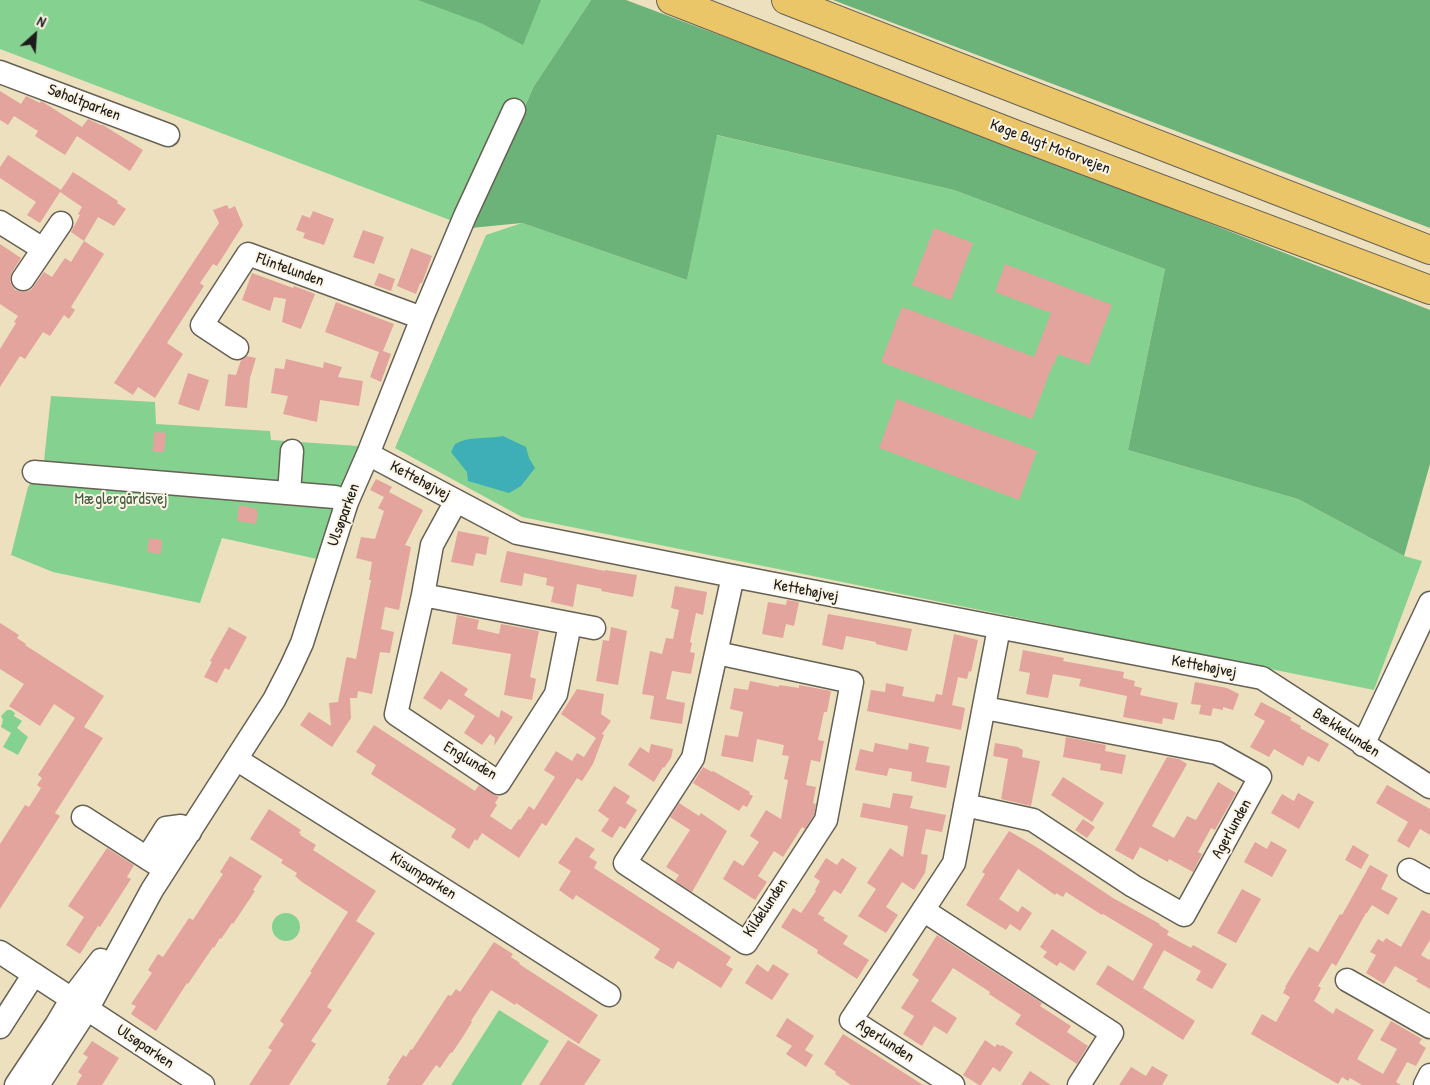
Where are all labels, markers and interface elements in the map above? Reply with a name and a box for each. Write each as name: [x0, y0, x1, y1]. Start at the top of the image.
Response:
north arrow: [10, 10, 60, 60]
text: N: [34, 11, 49, 31]
street label: Søholtparken: [45, 80, 123, 126]
street label: Køge Bugt Motorvejen: [987, 115, 1113, 179]
street label: Flintelunden: [254, 249, 326, 291]
street label: Kettehøjvej: [386, 457, 454, 505]
street label: Ulsøparken: [324, 481, 364, 549]
park label: Mæglergårdsvej: [75, 490, 167, 510]
street label: Kettehøjvej: [772, 575, 840, 607]
street label: Kettehøjvej: [1170, 651, 1238, 683]
street label: Bækkelunden: [1309, 704, 1383, 762]
street label: Englunden: [440, 738, 500, 784]
street label: Agerlunden: [1208, 796, 1256, 862]
street label: Kisumparken: [386, 848, 460, 904]
street label: Kildelunden: [739, 875, 793, 941]
street label: Agerlunden: [852, 1015, 918, 1067]
street label: Ulsøparken: [112, 1021, 178, 1073]

